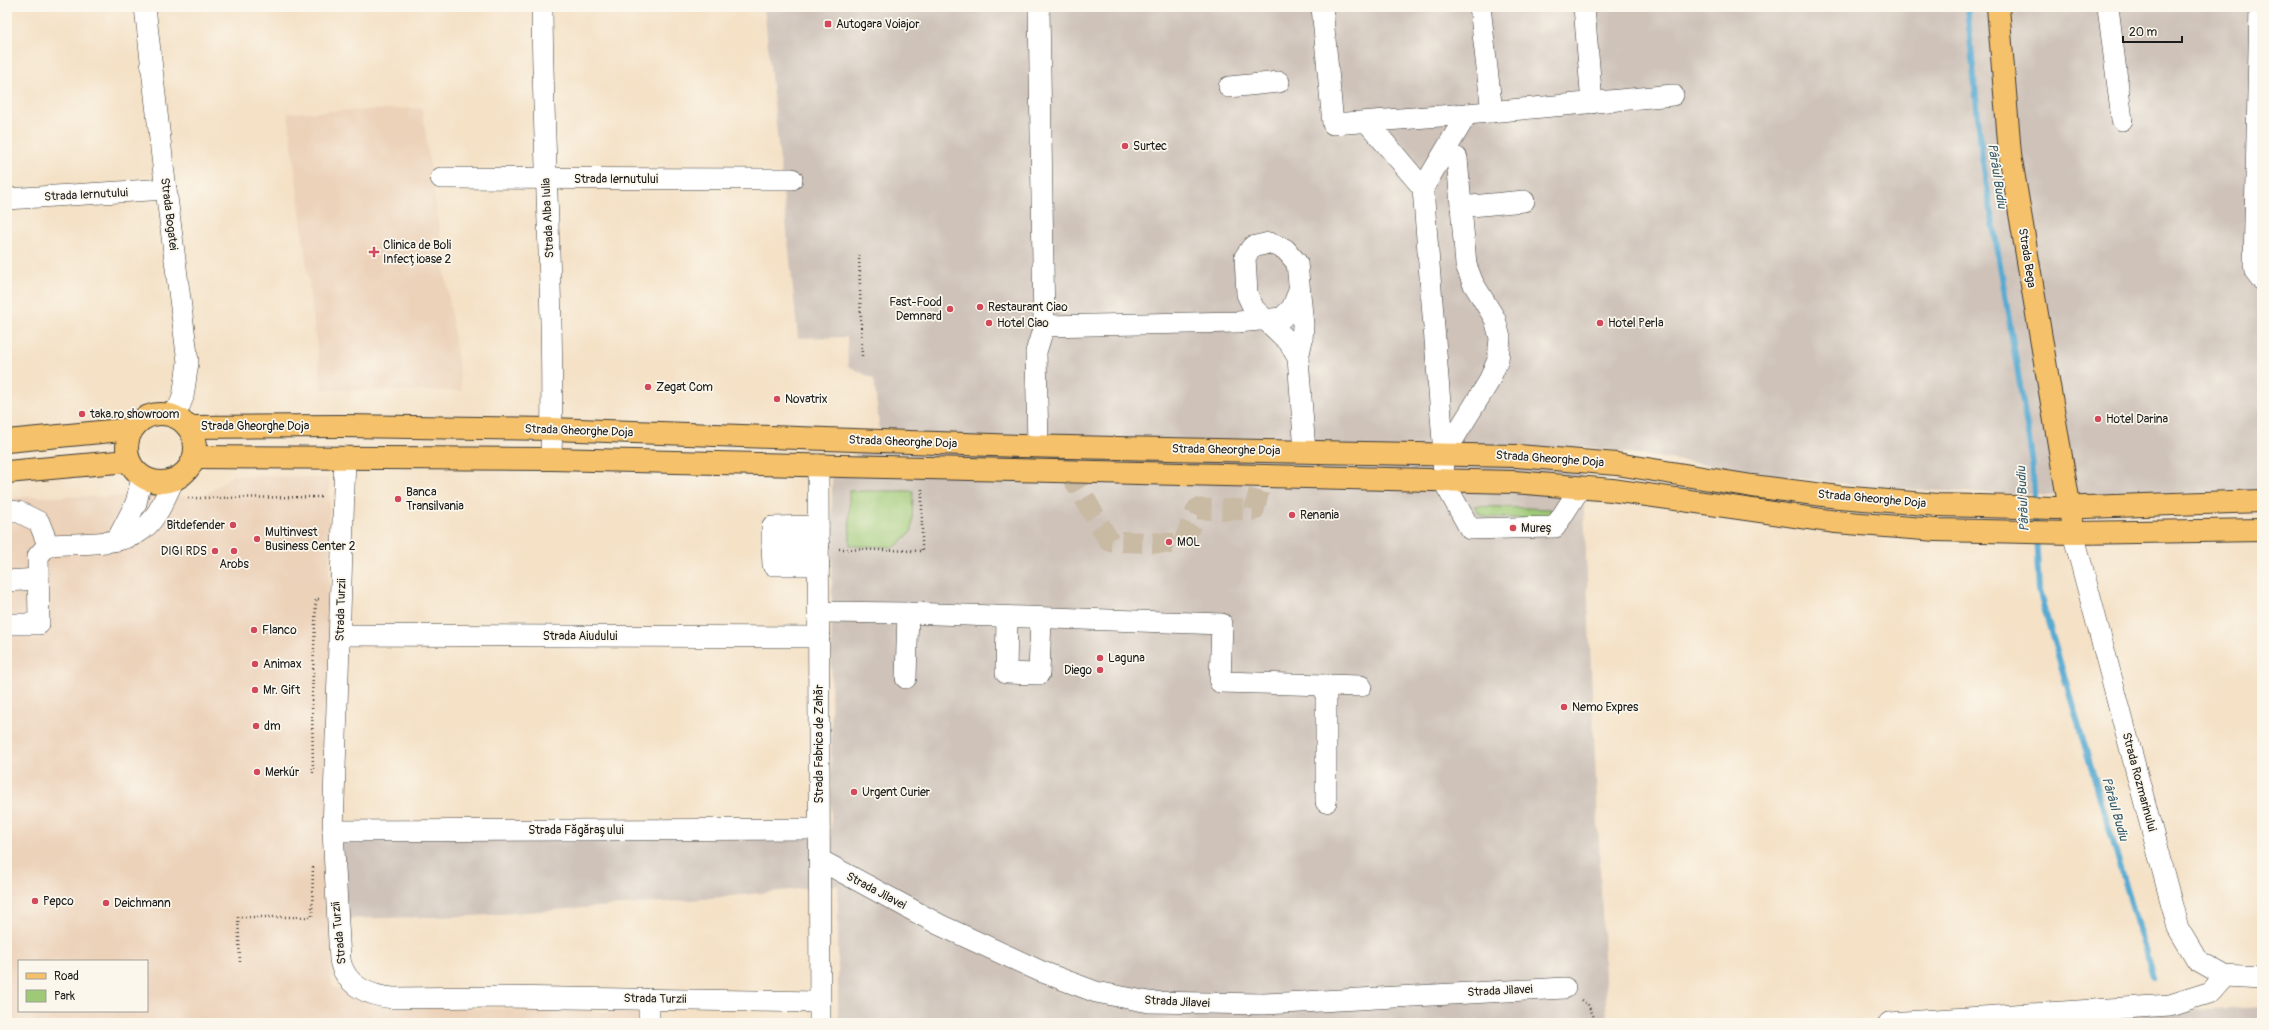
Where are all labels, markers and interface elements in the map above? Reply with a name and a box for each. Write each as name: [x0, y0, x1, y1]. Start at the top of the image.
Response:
place label: Autogara Voiajor: [836, 17, 920, 32]
scale bar: [2123, 18, 2182, 44]
marker: Autogara Voiajor: [823, 19, 833, 29]
text: 20 m: [2129, 25, 2158, 40]
place label: Surtec: [1133, 139, 1167, 154]
marker: Surtec: [1120, 141, 1130, 151]
water label: Pârâul Budiu: [1984, 142, 2010, 211]
street label: Strada Iernutului: [574, 172, 658, 187]
street label: Strada Bogatei: [157, 177, 181, 251]
street label: Strada Alba Iulia: [538, 177, 558, 259]
street label: Strada Iernutului: [44, 185, 128, 205]
street label: Strada Bega: [2015, 227, 2039, 289]
place label: Clinica de Boli Infecțioase 2: [383, 238, 452, 267]
marker: Clinica de Boli Infecțioase 2: [368, 246, 380, 258]
place label: Fast-Food Demnard: [889, 295, 942, 324]
place label: Restaurant Ciao: [988, 300, 1068, 315]
marker: Restaurant Ciao: [975, 302, 985, 312]
marker: Fast-Food Demnard: [945, 304, 955, 314]
place label: Hotel Ciao: [997, 316, 1049, 331]
place label: Hotel Perla: [1608, 316, 1664, 331]
marker: Hotel Ciao: [984, 318, 994, 328]
marker: Hotel Perla: [1595, 318, 1605, 328]
place label: Zegat Com: [656, 380, 713, 395]
marker: Zegat Com: [643, 382, 653, 392]
place label: Novatrix: [785, 392, 827, 407]
marker: Novatrix: [772, 394, 782, 404]
place label: taka.ro showroom: [89, 407, 180, 422]
marker: taka.ro showroom: [77, 409, 87, 419]
place label: Hotel Darina: [2106, 412, 2168, 427]
marker: Hotel Darina: [2093, 414, 2103, 424]
street label: Strada Gheorghe Doja: [201, 419, 310, 434]
street label: Strada Gheorghe Doja: [524, 422, 634, 440]
street label: Strada Gheorghe Doja: [848, 433, 958, 451]
street label: Strada Gheorghe Doja: [1172, 442, 1281, 458]
street label: Strada Gheorghe Doja: [1495, 448, 1605, 470]
water label: Pârâul Budiu: [2013, 464, 2033, 532]
place label: Banca Transilvania: [406, 485, 464, 514]
street label: Strada Gheorghe Doja: [1817, 487, 1927, 511]
marker: Banca Transilvania: [393, 494, 403, 504]
place label: Renania: [1300, 508, 1340, 523]
marker: Renania: [1287, 510, 1297, 520]
place label: Bitdefender: [166, 518, 226, 533]
marker: Bitdefender: [228, 520, 238, 530]
place label: Mureș: [1521, 521, 1553, 536]
marker: Mureș: [1508, 523, 1518, 533]
place label: Multinvest Business Center 2: [265, 525, 356, 554]
marker: Multinvest Business Center 2: [252, 534, 262, 544]
place label: MOL: [1177, 535, 1200, 550]
marker: MOL: [1164, 537, 1174, 547]
place label: DIGI RDS: [161, 544, 207, 559]
marker: DIGI RDS: [210, 546, 220, 556]
marker: Arobs: [229, 546, 239, 556]
place label: Arobs: [219, 557, 249, 572]
street label: Strada Turzii: [332, 578, 350, 642]
place label: Flanco: [262, 623, 297, 638]
marker: Flanco: [249, 625, 259, 635]
street label: Strada Aiudului: [543, 629, 617, 644]
place label: Laguna: [1108, 651, 1145, 666]
marker: Laguna: [1095, 653, 1105, 663]
place label: Animax: [263, 657, 302, 672]
marker: Animax: [250, 659, 260, 669]
place label: Diego: [1064, 663, 1093, 678]
marker: Diego: [1095, 665, 1105, 675]
place label: Mr. Gift: [263, 683, 300, 698]
street label: Strada Fabrica de Zahăr: [812, 684, 827, 803]
marker: Mr. Gift: [250, 685, 260, 695]
place label: Nemo Expres: [1572, 700, 1639, 715]
marker: Nemo Expres: [1559, 702, 1569, 712]
place label: dm: [264, 719, 281, 734]
marker: dm: [251, 721, 261, 731]
street label: Strada Rozmarinului: [2119, 731, 2159, 833]
place label: Merkúr: [265, 765, 300, 780]
marker: Merkúr: [252, 767, 262, 777]
water label: Pârâul Budiu: [2098, 775, 2132, 844]
place label: Urgent Curier: [862, 785, 931, 800]
marker: Urgent Curier: [849, 787, 859, 797]
street label: Strada Făgărașului: [528, 823, 624, 838]
street label: Strada Jilavei: [844, 869, 908, 913]
place label: Pepco: [43, 894, 74, 909]
marker: Pepco: [30, 896, 40, 906]
place label: Deichmann: [114, 896, 171, 911]
marker: Deichmann: [101, 898, 111, 908]
street label: Strada Turzii: [328, 901, 350, 965]
legend: [18, 960, 148, 1012]
text: Road: [54, 969, 79, 984]
street label: Strada Jilavei: [1467, 982, 1533, 1000]
text: Park: [54, 989, 75, 1004]
street label: Strada Turzii: [623, 991, 687, 1007]
street label: Strada Jilavei: [1144, 993, 1210, 1011]

